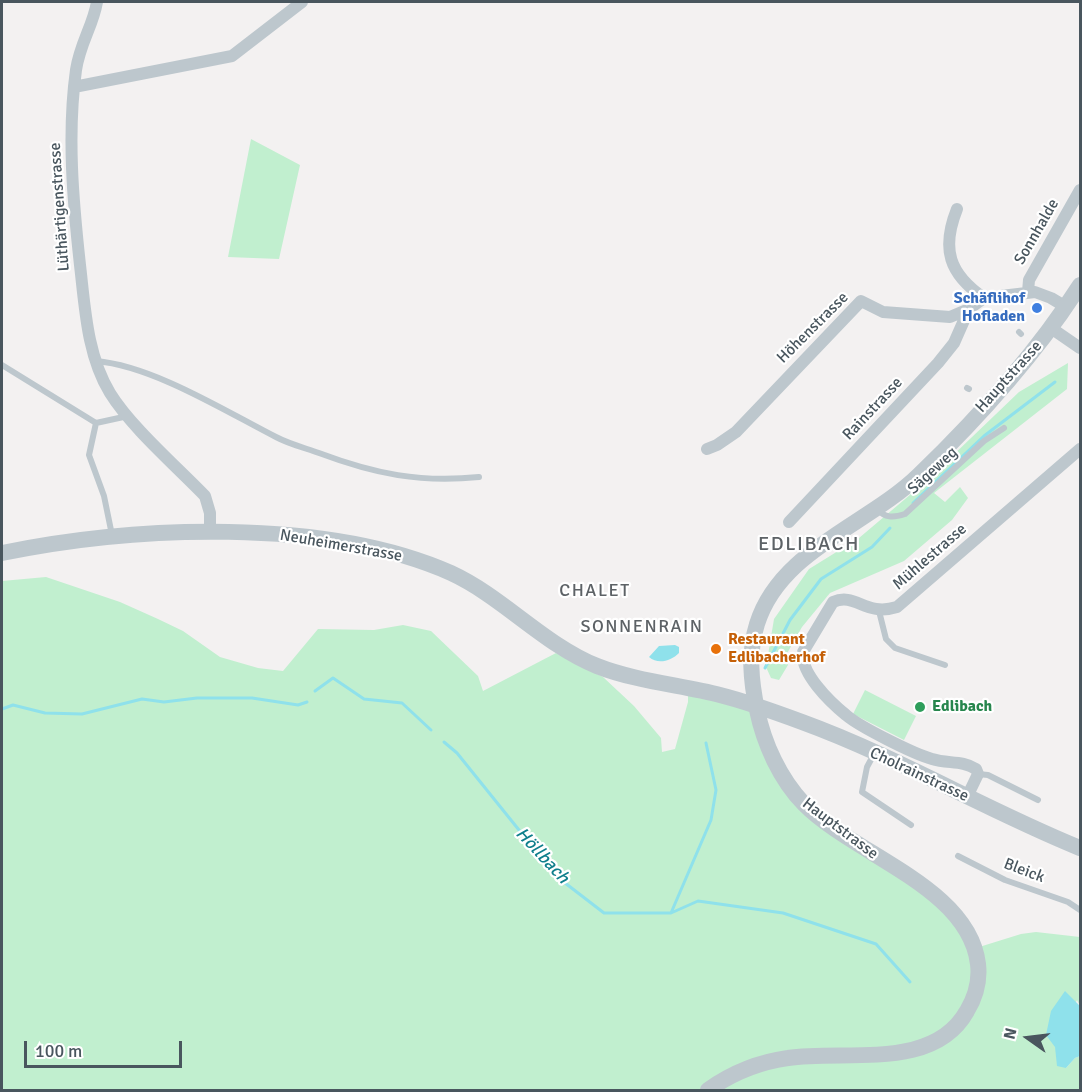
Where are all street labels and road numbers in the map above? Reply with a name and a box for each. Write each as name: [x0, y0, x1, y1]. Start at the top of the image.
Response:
street label: Lüthärtigenstrasse: [46, 142, 74, 272]
street label: Sonnhalde: [1011, 196, 1063, 268]
street label: Höhenstrasse: [773, 288, 853, 368]
street label: Hauptstrasse: [972, 337, 1046, 417]
street label: Rainstrasse: [839, 373, 907, 445]
street label: Sägeweg: [904, 443, 962, 499]
street label: Mühlestrasse: [889, 520, 971, 594]
street label: Neuheimerstrasse: [278, 526, 404, 566]
street label: Cholrainstrasse: [867, 744, 971, 806]
street label: Hauptstrasse: [798, 794, 882, 864]
street label: Bleick: [1001, 854, 1047, 888]

